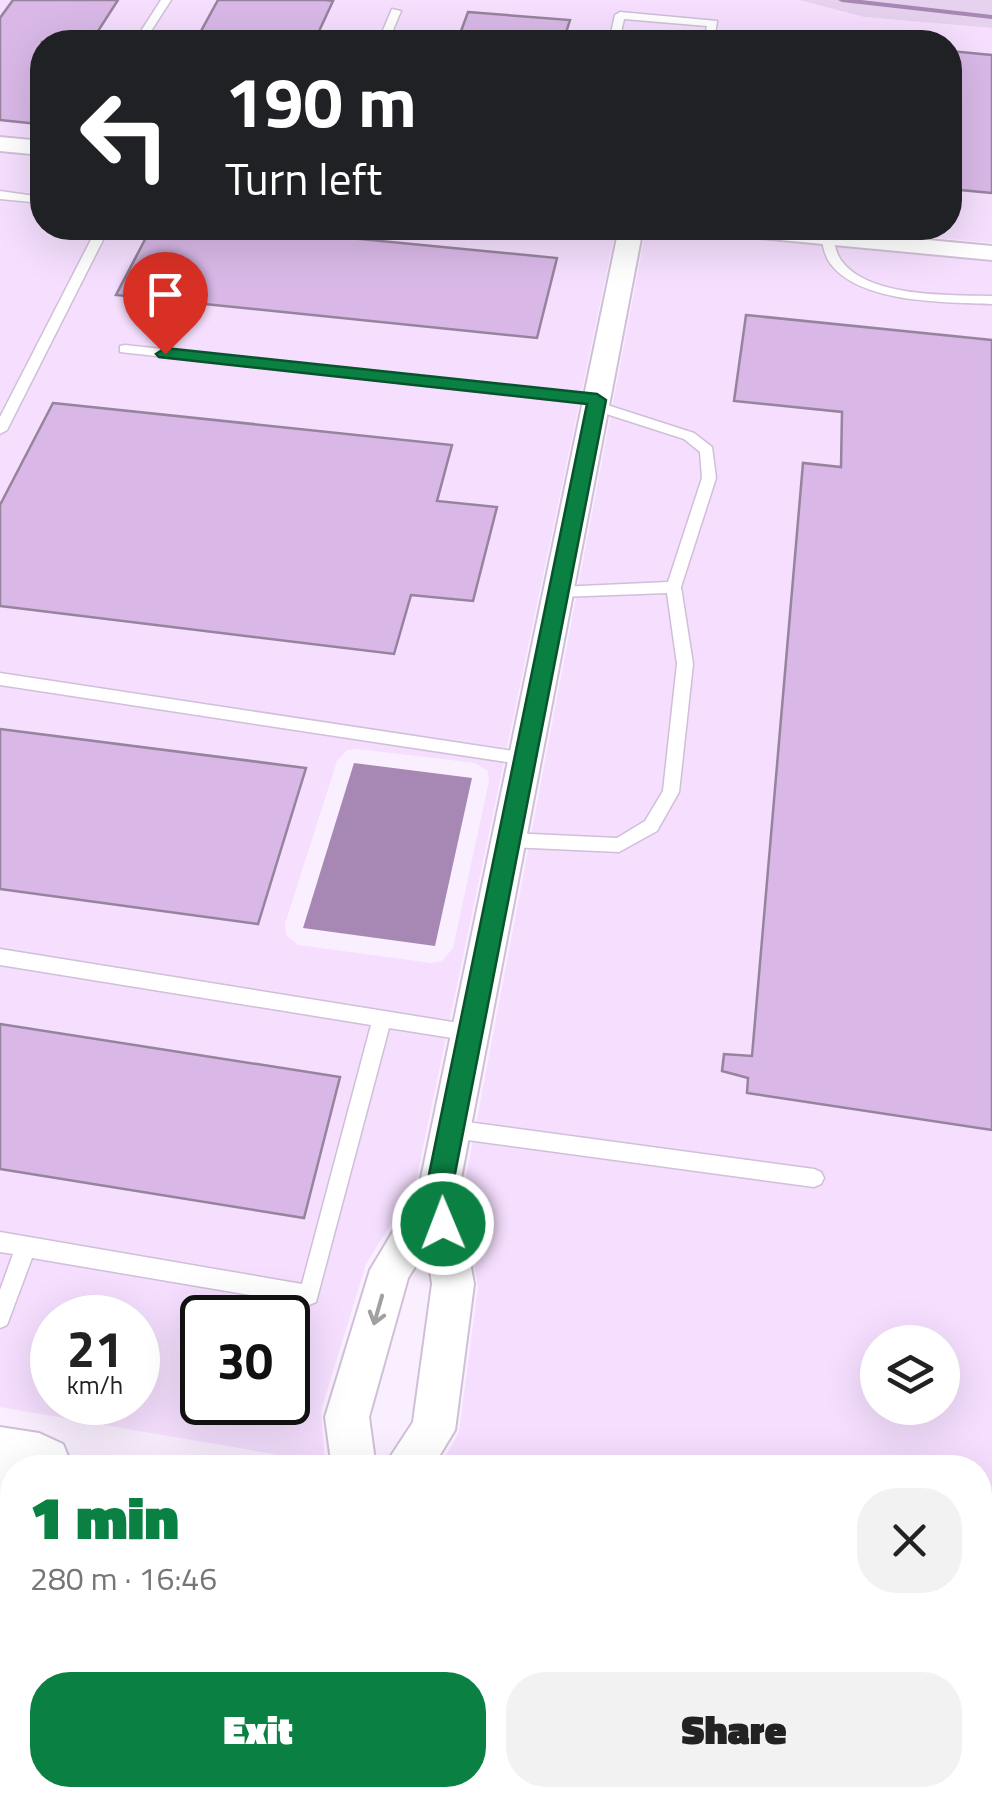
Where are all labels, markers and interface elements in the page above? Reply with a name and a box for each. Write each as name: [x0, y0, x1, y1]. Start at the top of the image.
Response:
text: 190 m: [225, 48, 417, 154]
icon: left: [60, 70, 190, 200]
text: Turn left: [225, 144, 382, 212]
pin: [123, 252, 208, 355]
icon: arrive: [138, 267, 193, 322]
position arrow: [391, 1172, 495, 1276]
one-way arrow: [368, 1294, 386, 1325]
speed limit sign: 30: [180, 1295, 310, 1425]
text: 21: [67, 1310, 123, 1386]
map controls: [860, 1325, 960, 1425]
button: layers: [860, 1325, 960, 1425]
text: km/h: [67, 1366, 123, 1404]
text: 1 min: [30, 1471, 179, 1562]
button: close: [857, 1488, 962, 1593]
text: 280 m · 16:46: [30, 1554, 217, 1602]
button: Exit: [30, 1672, 486, 1787]
button: Share: [506, 1672, 962, 1787]

